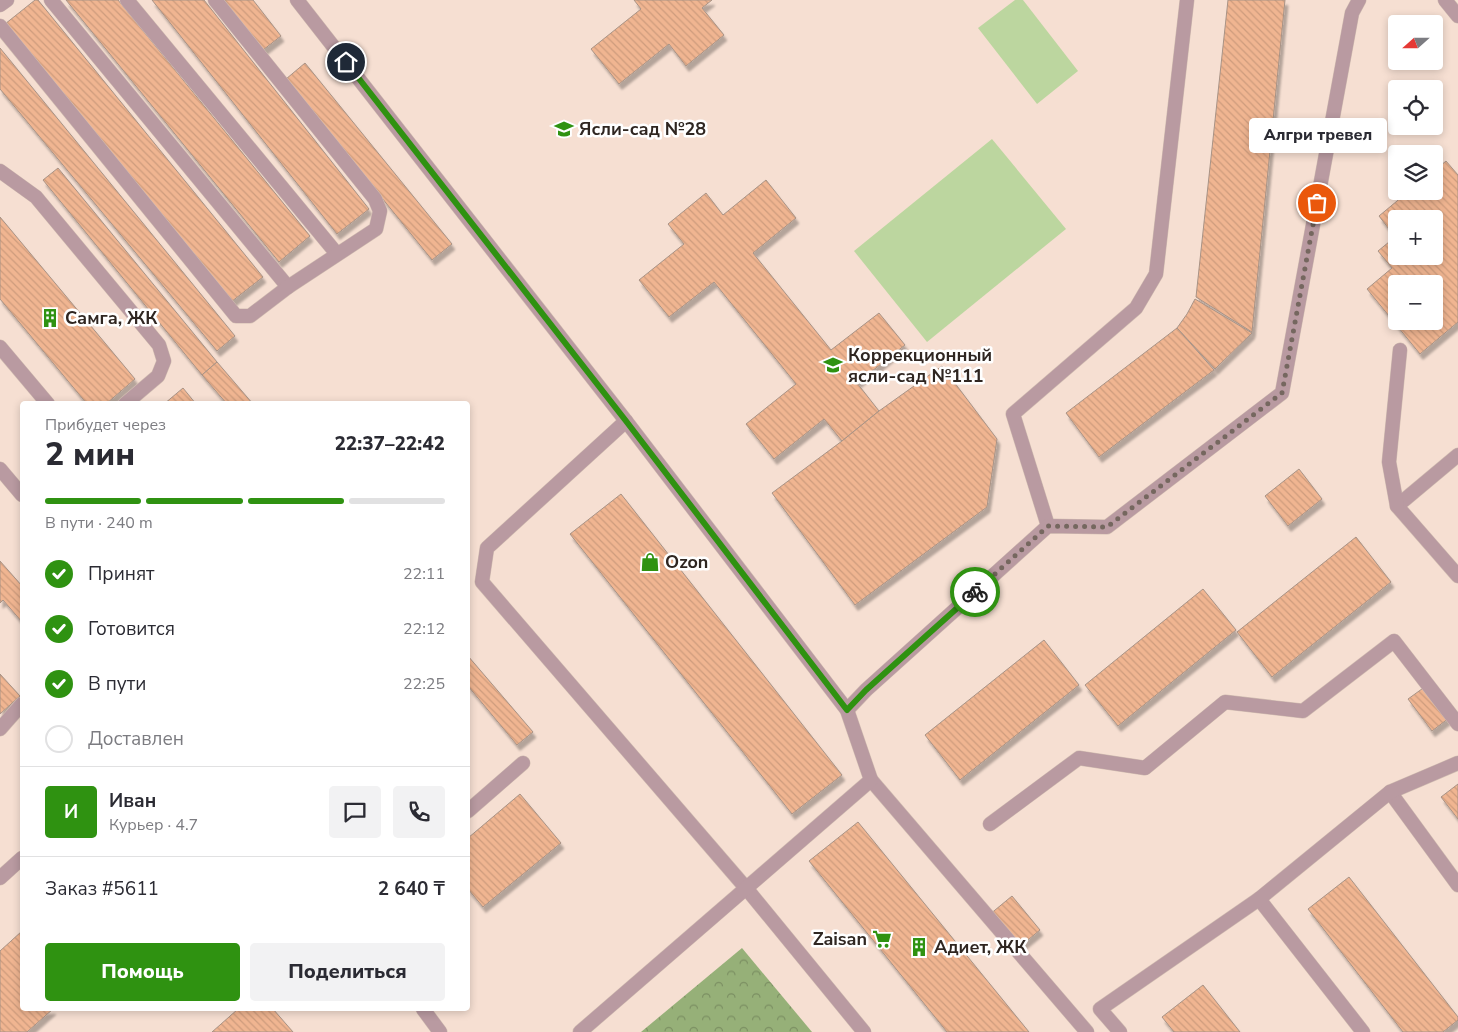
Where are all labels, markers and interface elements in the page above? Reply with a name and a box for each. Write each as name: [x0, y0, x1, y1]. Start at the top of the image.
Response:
north arrow: [1388, 15, 1442, 70]
map controls: [1388, 15, 1443, 330]
pin: [325, 41, 367, 83]
icon: home: [332, 48, 360, 76]
button: locate: [1388, 80, 1443, 135]
place label: Ясли-сад №28: [579, 117, 706, 141]
school or university icon: Ясли-сад №28: [553, 118, 575, 140]
callout: Алгри тревел: [1248, 118, 1386, 153]
text: Алгри тревел: [1264, 124, 1372, 146]
button: layers: [1388, 145, 1443, 200]
pin: [1296, 182, 1338, 224]
icon: bag: [1303, 189, 1331, 217]
button: +: [1388, 210, 1443, 265]
button: −: [1388, 275, 1443, 330]
place label: Самга, ЖК: [65, 306, 158, 330]
building icon: Самга, ЖК: [39, 307, 61, 329]
place label: Коррекционный ясли-сад №111: [848, 343, 992, 388]
school or university icon: Коррекционный ясли-сад №111: [822, 354, 844, 376]
text: Прибудет через: [45, 414, 166, 436]
text: 22:37–22:42: [334, 431, 445, 457]
text: 2 мин: [45, 433, 135, 476]
text: В пути · 240 m: [45, 512, 153, 534]
place label: Ozon: [665, 550, 708, 574]
shop icon: Ozon: [639, 551, 661, 573]
icon: check: [45, 560, 73, 588]
text: Принят: [88, 561, 155, 587]
text: 22:11: [403, 563, 445, 585]
courier: [950, 567, 1000, 617]
icon: bike: [961, 578, 989, 606]
icon: check: [45, 615, 73, 643]
text: Готовится: [88, 616, 175, 642]
text: 22:12: [403, 618, 445, 640]
icon: check: [45, 670, 73, 698]
text: В пути: [88, 671, 146, 697]
text: 22:25: [403, 673, 445, 695]
text: Доставлен: [88, 726, 184, 752]
button: chat: [329, 786, 381, 838]
button: phone: [393, 786, 445, 838]
text: Иван: [109, 788, 156, 814]
text: И: [64, 799, 78, 825]
text: Курьер · 4.7: [109, 814, 198, 836]
text: Заказ #5611: [45, 876, 159, 902]
text: 2 640 ₸: [378, 876, 445, 902]
place label: Zaisan: [813, 927, 867, 951]
supermarket icon: Zaisan: [871, 928, 893, 950]
place label: Адиет, ЖК: [934, 935, 1027, 959]
building icon: Адиет, ЖК: [908, 936, 930, 958]
button: Помощь: [45, 943, 240, 1001]
button: Поделиться: [250, 943, 445, 1001]

